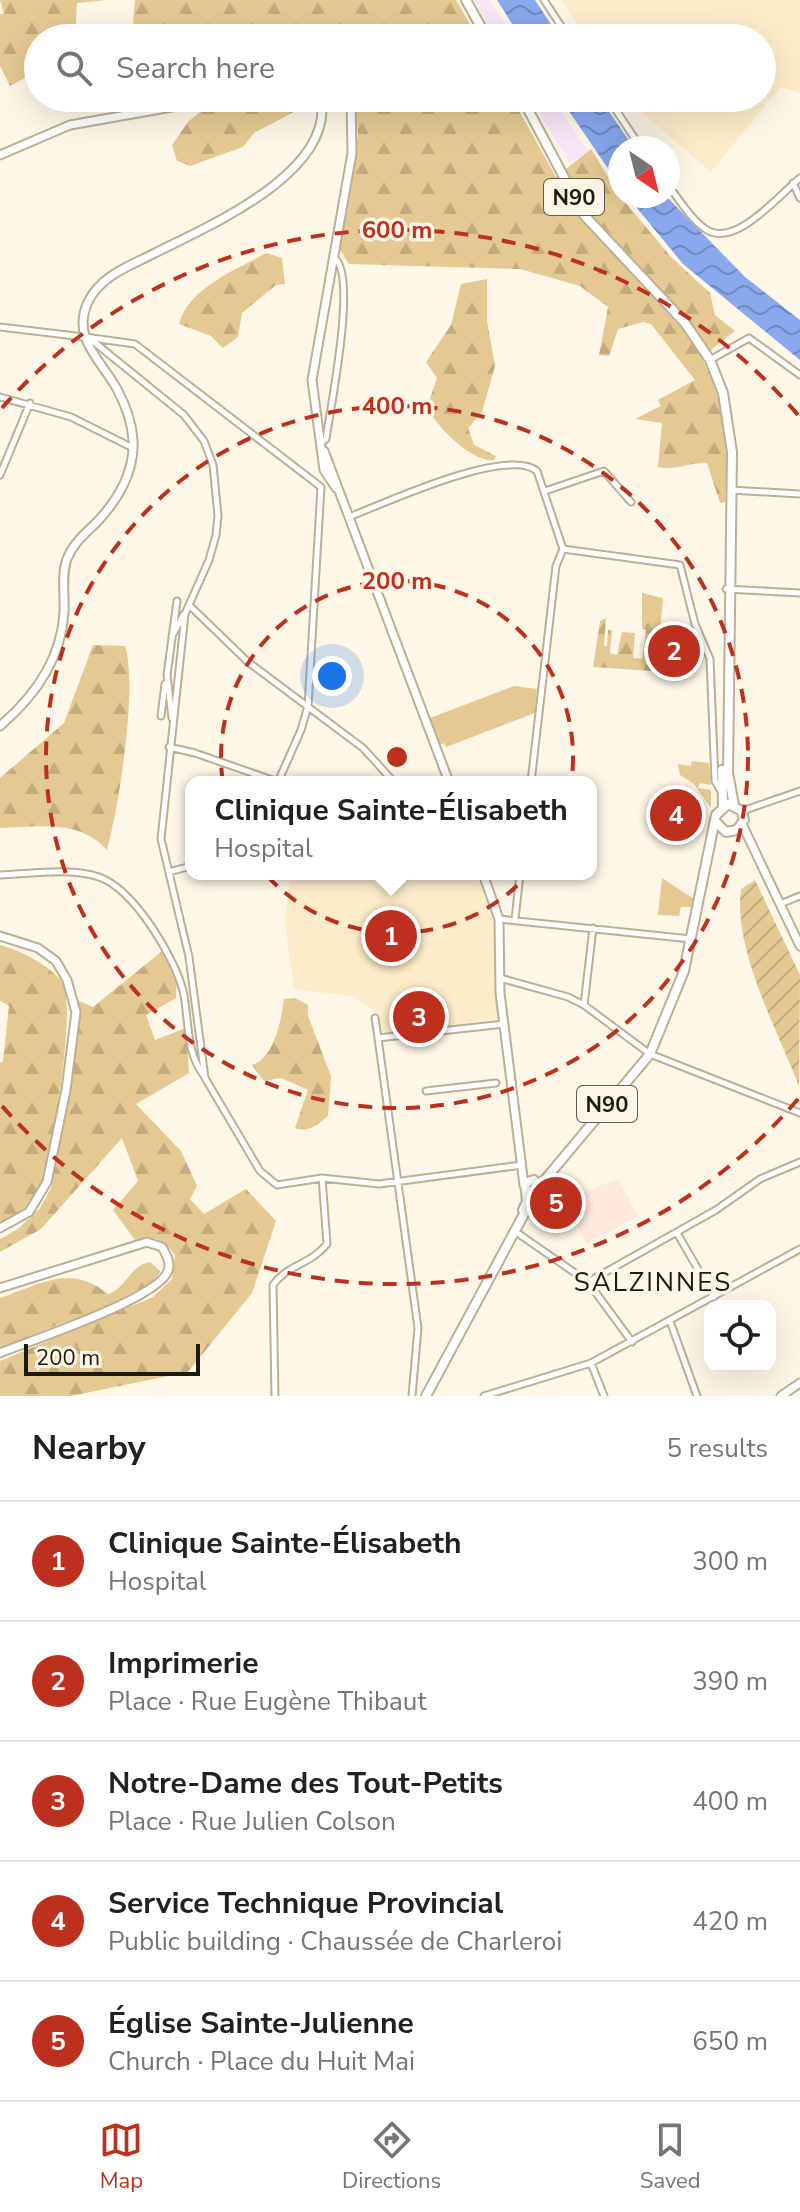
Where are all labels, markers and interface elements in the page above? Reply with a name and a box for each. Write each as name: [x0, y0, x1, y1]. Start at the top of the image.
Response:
search box: [24, 24, 776, 112]
icon: search: [52, 46, 96, 90]
text: Search here: [116, 48, 275, 89]
north arrow: [608, 136, 680, 208]
road number: N90: [544, 179, 604, 215]
text: 600 m: [362, 214, 432, 246]
text: 400 m: [362, 390, 432, 422]
text: 200 m: [362, 565, 432, 597]
pin: 2: [648, 621, 700, 681]
your location: [312, 656, 352, 696]
centre of rings: [383, 743, 411, 771]
popup: [185, 776, 597, 880]
pin: 4: [650, 785, 702, 845]
text: Clinique Sainte-Élisabeth: [214, 790, 568, 831]
text: Hospital: [214, 831, 313, 866]
pin: 1: [365, 906, 417, 966]
pin: 3: [393, 987, 445, 1047]
road number: N90: [577, 1086, 637, 1122]
pin: 5: [530, 1173, 582, 1233]
district label: SALZINNES: [574, 1265, 732, 1300]
map controls: [704, 1300, 776, 1372]
button: locate: [704, 1300, 776, 1372]
scale bar: [24, 1340, 200, 1376]
text: 200 m: [36, 1343, 100, 1373]
text: Nearby: [32, 1425, 146, 1471]
text: 5 results: [667, 1431, 768, 1466]
text: Clinique Sainte-Élisabeth: [108, 1523, 462, 1564]
text: 1: [50, 1544, 66, 1579]
text: 300 m: [692, 1544, 768, 1579]
text: Hospital: [108, 1564, 207, 1599]
text: Imprimerie: [108, 1643, 258, 1684]
text: 2: [50, 1664, 66, 1699]
text: 390 m: [692, 1664, 768, 1699]
text: Place · Rue Eugène Thibaut: [108, 1684, 427, 1719]
text: Notre-Dame des Tout-Petits: [108, 1763, 503, 1804]
text: 3: [50, 1784, 66, 1819]
text: 400 m: [692, 1784, 768, 1819]
text: Place · Rue Julien Colson: [108, 1804, 396, 1839]
text: Service Technique Provincial: [108, 1883, 503, 1924]
text: 4: [50, 1904, 66, 1939]
text: 420 m: [692, 1904, 768, 1939]
text: Public building · Chaussée de Charleroi: [108, 1924, 562, 1959]
text: Église Sainte-Julienne: [108, 2003, 414, 2044]
text: 5: [50, 2024, 66, 2059]
text: 650 m: [692, 2024, 768, 2059]
text: Church · Place du Huit Mai: [108, 2044, 415, 2079]
tab: Map: [99, 2118, 143, 2196]
tab: Directions: [342, 2118, 441, 2196]
tab: Saved: [640, 2118, 701, 2196]

